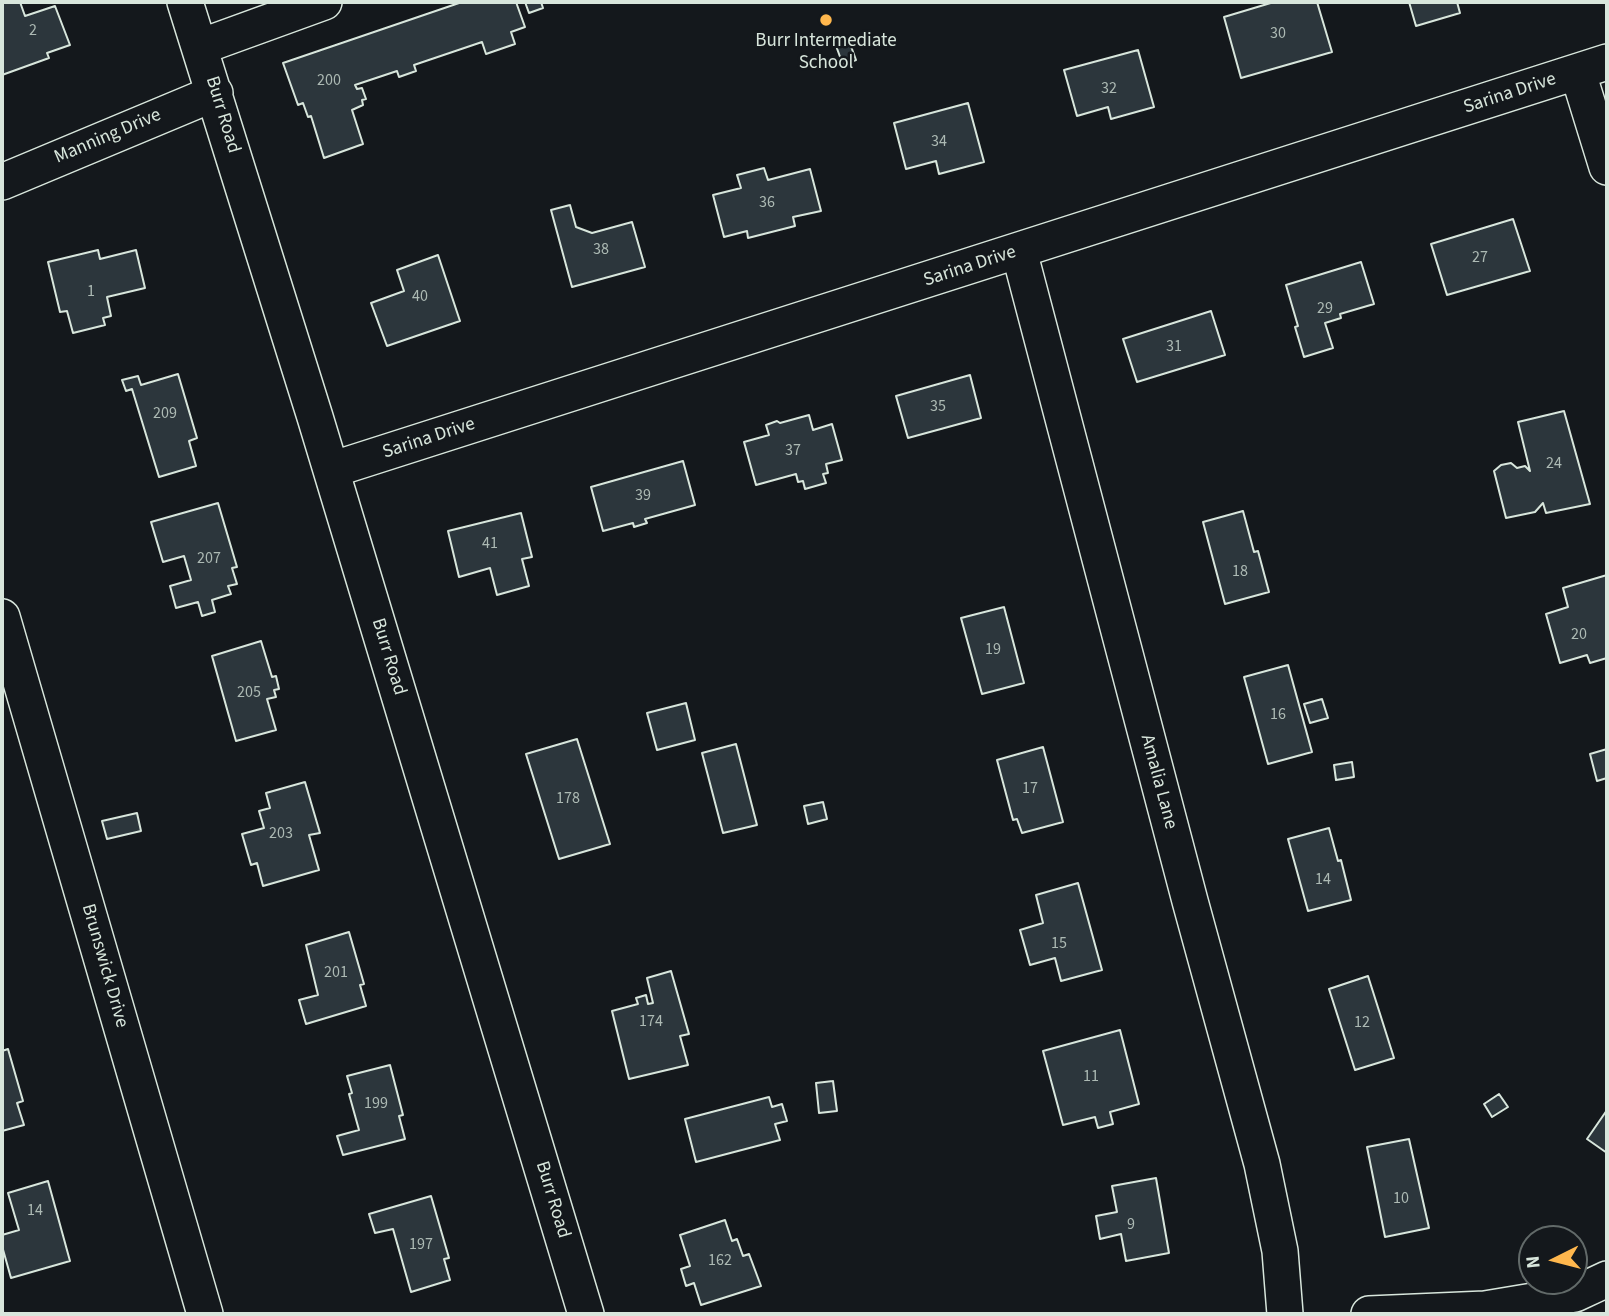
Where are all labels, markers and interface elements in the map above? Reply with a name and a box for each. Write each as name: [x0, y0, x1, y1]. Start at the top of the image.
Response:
marker: Burr Intermediate School: [818, 12, 834, 28]
house number: 2: [29, 21, 37, 41]
house number: 30: [1270, 24, 1286, 44]
place label: Burr Intermediate School: [755, 31, 897, 75]
street label: Sarina Drive: [1461, 68, 1559, 120]
house number: 200: [317, 71, 341, 91]
street label: Burr Road: [200, 74, 244, 156]
house number: 32: [1101, 79, 1117, 99]
street label: Manning Drive: [51, 104, 165, 170]
house number: 34: [931, 132, 947, 152]
house number: 36: [759, 193, 775, 213]
house number: 38: [593, 240, 609, 260]
street label: Sarina Drive: [921, 241, 1019, 293]
house number: 27: [1472, 248, 1488, 268]
house number: 1: [87, 282, 95, 302]
house number: 40: [412, 287, 428, 307]
house number: 29: [1317, 299, 1333, 319]
house number: 31: [1166, 337, 1182, 357]
house number: 35: [930, 397, 946, 417]
house number: 209: [153, 404, 177, 424]
street label: Sarina Drive: [380, 413, 478, 465]
house number: 37: [785, 441, 801, 461]
house number: 24: [1546, 454, 1562, 474]
house number: 39: [635, 486, 651, 506]
house number: 41: [482, 534, 498, 554]
house number: 207: [197, 549, 221, 569]
house number: 18: [1232, 562, 1248, 582]
street label: Burr Road: [366, 616, 410, 698]
house number: 20: [1571, 625, 1587, 645]
house number: 19: [985, 640, 1001, 660]
house number: 205: [237, 683, 261, 703]
house number: 16: [1270, 705, 1286, 725]
street label: Amalia Lane: [1134, 732, 1182, 832]
house number: 17: [1022, 779, 1038, 799]
house number: 178: [556, 789, 580, 809]
house number: 203: [269, 824, 293, 844]
house number: 14: [1315, 870, 1331, 890]
street label: Brunswick Drive: [75, 901, 133, 1031]
house number: 15: [1051, 934, 1067, 954]
house number: 201: [324, 963, 348, 983]
house number: 174: [639, 1012, 663, 1032]
house number: 12: [1354, 1013, 1370, 1033]
house number: 11: [1083, 1067, 1099, 1087]
house number: 199: [364, 1094, 388, 1114]
street label: Burr Road: [530, 1159, 574, 1241]
house number: 10: [1393, 1189, 1409, 1209]
house number: 14: [27, 1201, 43, 1221]
house number: 9: [1127, 1215, 1135, 1235]
north arrow: [1518, 1225, 1588, 1295]
house number: 197: [409, 1235, 433, 1255]
house number: 162: [708, 1251, 732, 1271]
text: N: [1520, 1254, 1548, 1270]

